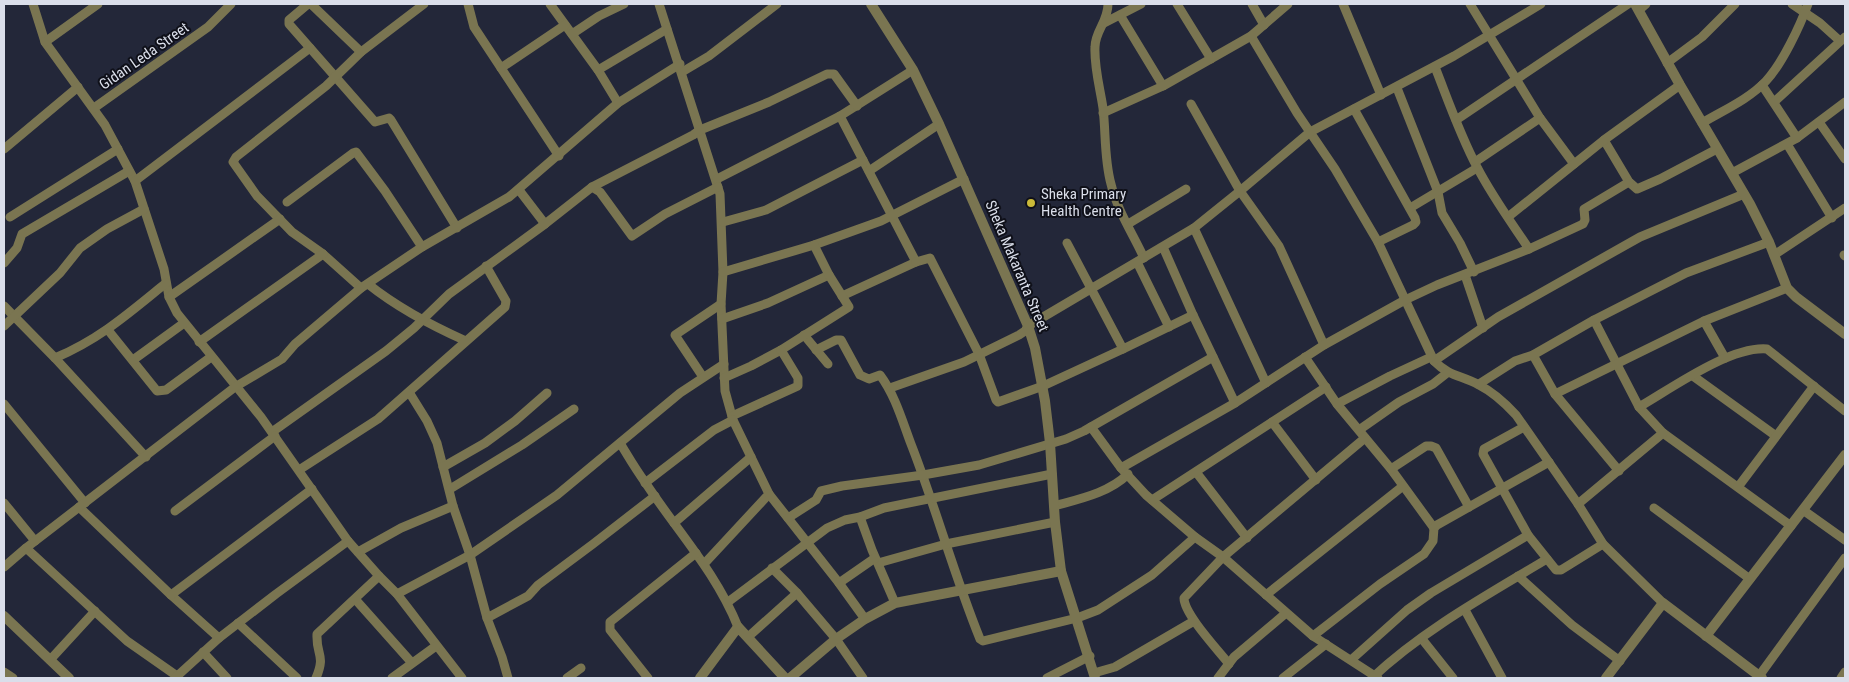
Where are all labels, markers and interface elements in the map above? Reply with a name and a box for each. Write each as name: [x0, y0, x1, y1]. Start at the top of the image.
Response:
street label: Gidan Leda Street: [96, 19, 192, 93]
place label: Sheka Primary Health Centre: [1041, 185, 1126, 220]
marker: Sheka Primary Health Centre: [1025, 197, 1037, 209]
street label: Sheka Makaranta Street: [981, 198, 1053, 334]

